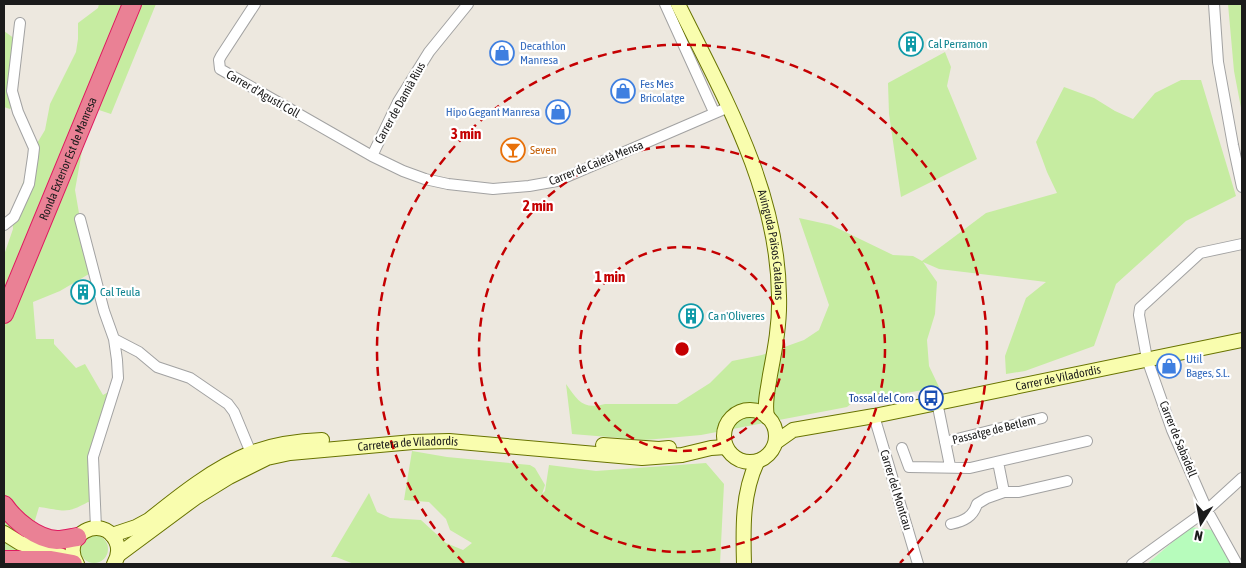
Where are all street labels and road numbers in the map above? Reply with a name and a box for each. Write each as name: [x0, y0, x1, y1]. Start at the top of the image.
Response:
street label: Carrer de Damià Rius: [372, 60, 428, 146]
street label: Carrer d'Agustí Coll: [224, 67, 303, 121]
street label: Ronda Exterior Est de Manresa: [36, 95, 100, 222]
street label: Carrer de Caietà Mensa: [547, 138, 645, 188]
street label: Avinguda Països Catalans: [755, 188, 786, 300]
street label: Carrer de Viladordis: [1014, 362, 1102, 394]
street label: Carrer de Sabadell: [1156, 399, 1200, 480]
street label: Passatge de Betlem: [951, 413, 1037, 447]
street label: Carretera de Viladordis: [357, 434, 459, 454]
street label: Carrer del Montcau: [877, 448, 915, 532]

